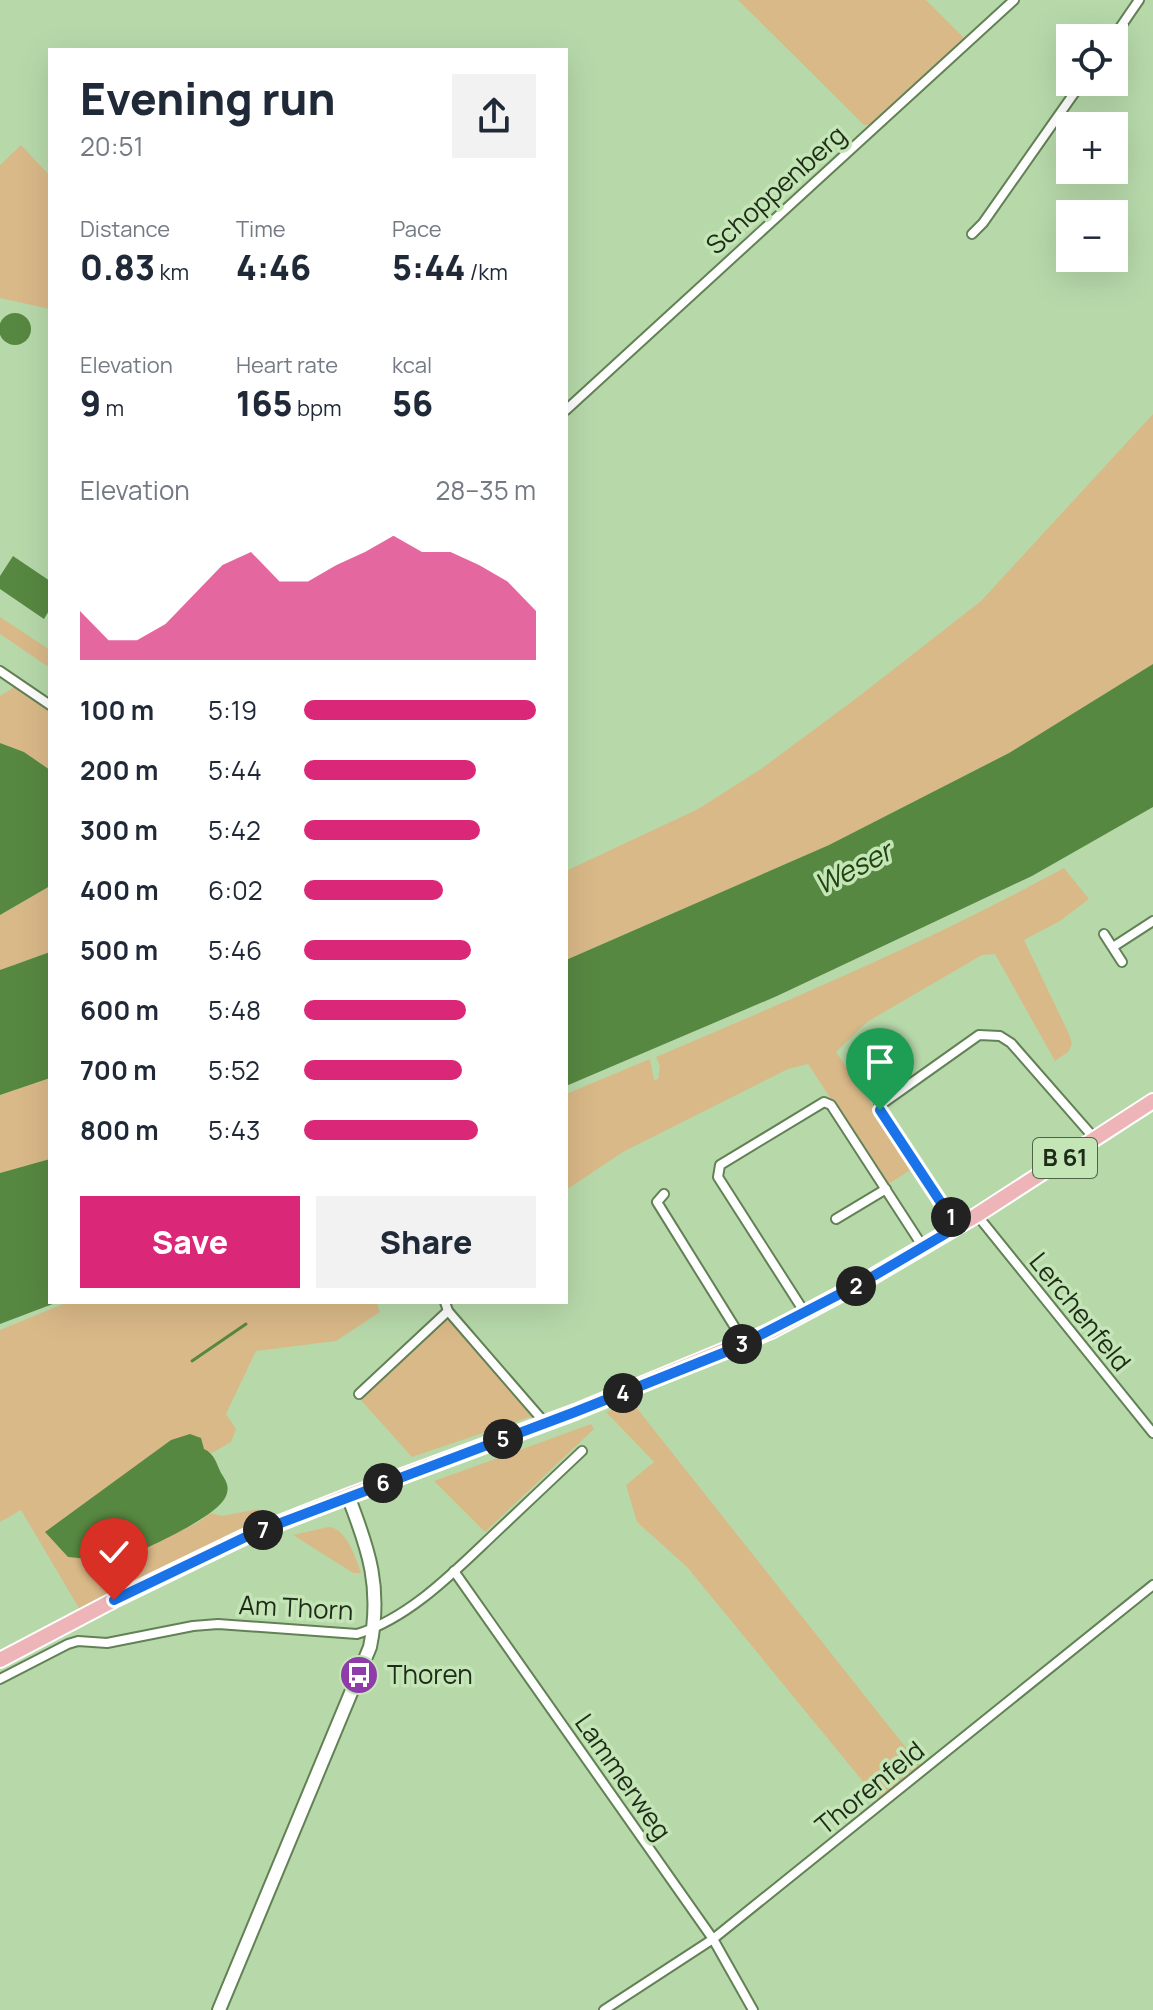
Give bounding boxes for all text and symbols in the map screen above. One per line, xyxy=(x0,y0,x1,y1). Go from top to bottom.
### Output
map controls xyxy=(1056,24,1128,272)
button: locate xyxy=(1056,24,1128,96)
text: Evening run xyxy=(80,68,336,128)
button: share xyxy=(452,74,536,158)
button: + xyxy=(1056,112,1128,184)
street label: Schoppenberg xyxy=(697,117,853,262)
text: 20:51 xyxy=(80,128,144,164)
button: − xyxy=(1056,200,1128,272)
text: Distance xyxy=(80,214,170,244)
text: Time xyxy=(236,214,286,244)
text: Pace xyxy=(392,214,442,244)
text: 0.83 xyxy=(80,244,155,290)
text: 4:46 xyxy=(236,244,311,290)
text: 5:44 xyxy=(392,244,465,290)
text: km xyxy=(155,257,189,287)
text: /km xyxy=(465,257,508,287)
text: Elevation xyxy=(80,350,173,380)
text: Heart rate xyxy=(236,350,338,380)
text: kcal xyxy=(392,350,432,380)
text: 9 xyxy=(80,380,101,426)
text: 165 xyxy=(236,380,293,426)
text: 56 xyxy=(392,380,433,426)
text: m xyxy=(101,393,124,423)
text: bpm xyxy=(293,393,342,423)
text: Elevation xyxy=(80,472,190,508)
text: 28–35 m xyxy=(435,472,536,508)
text: 100 m xyxy=(80,692,154,728)
text: 5:19 xyxy=(208,692,257,728)
text: 200 m xyxy=(80,752,158,788)
text: 5:44 xyxy=(208,752,262,788)
text: 300 m xyxy=(80,812,158,848)
text: 5:42 xyxy=(208,812,261,848)
water label: Weser xyxy=(807,830,901,903)
text: 400 m xyxy=(80,872,159,908)
text: 6:02 xyxy=(208,872,263,908)
text: 500 m xyxy=(80,932,158,968)
text: 5:46 xyxy=(208,932,262,968)
text: 600 m xyxy=(80,992,159,1028)
text: 5:48 xyxy=(208,992,261,1028)
pin xyxy=(846,1028,914,1110)
icon: arrive xyxy=(858,1040,902,1084)
text: 700 m xyxy=(80,1052,157,1088)
text: 5:52 xyxy=(208,1052,260,1088)
text: 800 m xyxy=(80,1112,159,1148)
text: 5:43 xyxy=(208,1112,261,1148)
road number: B 61 xyxy=(1033,1138,1097,1178)
button: Save xyxy=(80,1196,300,1288)
button: Share xyxy=(316,1196,536,1288)
pin: 1 xyxy=(931,1197,971,1237)
text: 1 xyxy=(946,1202,956,1232)
street label: Lerchenfeld xyxy=(1022,1244,1140,1378)
pin: 2 xyxy=(836,1266,876,1306)
text: 2 xyxy=(849,1271,863,1301)
pin: 3 xyxy=(722,1324,762,1364)
text: 3 xyxy=(736,1329,748,1359)
pin: 4 xyxy=(603,1373,643,1413)
text: 4 xyxy=(616,1378,630,1408)
pin: 5 xyxy=(483,1419,523,1459)
text: 5 xyxy=(497,1424,509,1454)
pin: 6 xyxy=(363,1463,403,1503)
text: 6 xyxy=(376,1468,390,1498)
pin: 7 xyxy=(243,1510,283,1550)
text: 7 xyxy=(257,1515,269,1545)
pin xyxy=(80,1518,148,1600)
icon: check xyxy=(92,1530,136,1574)
street label: Am Thorn xyxy=(238,1586,354,1628)
bus stop icon: Thoren xyxy=(338,1654,380,1696)
place label: Thoren xyxy=(387,1656,473,1692)
street label: Lammerweg xyxy=(567,1706,681,1847)
street label: Thorenfeld xyxy=(807,1732,932,1842)

